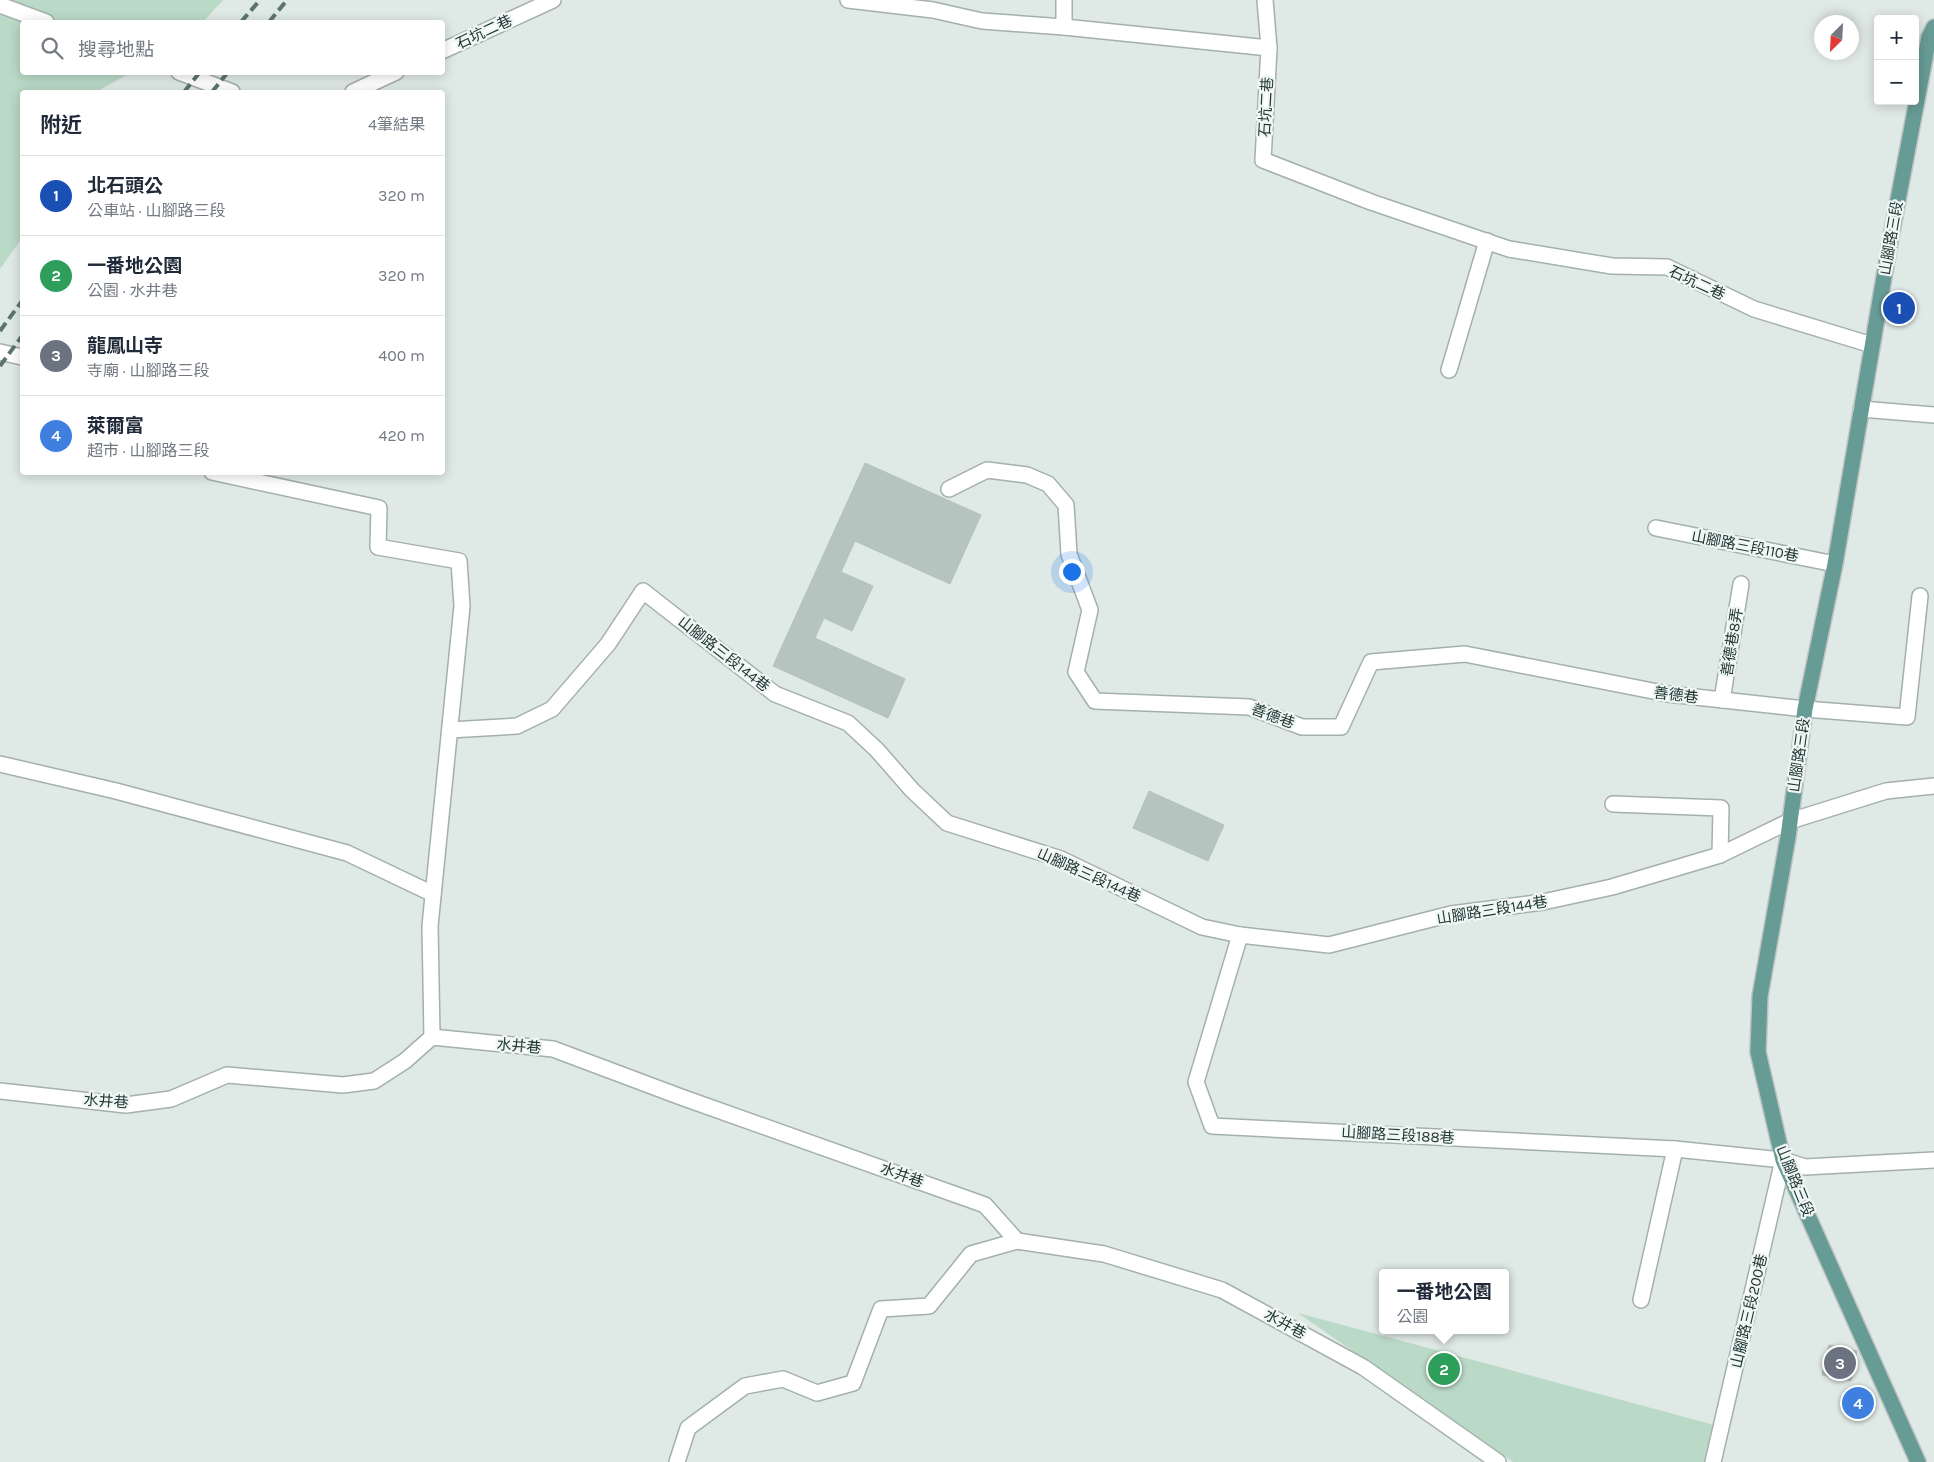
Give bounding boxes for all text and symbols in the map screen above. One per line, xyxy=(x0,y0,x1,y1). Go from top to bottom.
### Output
street label: 石坑二巷 xyxy=(453,11,515,53)
north arrow xyxy=(1814,15,1859,60)
map controls xyxy=(1874,15,1919,105)
button: + xyxy=(1874,15,1919,60)
search box xyxy=(20,20,445,75)
icon: search xyxy=(38,34,66,62)
text: 搜尋地點 xyxy=(78,39,154,61)
button: − xyxy=(1874,60,1919,105)
street label: 石坑二巷 xyxy=(1255,77,1277,137)
text: 附近 xyxy=(40,113,82,137)
text: 4筆結果 xyxy=(368,115,425,134)
text: 北石頭公 xyxy=(87,175,163,197)
text: 1 xyxy=(53,186,59,205)
text: 320 m xyxy=(378,186,425,205)
street label: 山腳路三段 xyxy=(1876,199,1906,277)
text: 公車站 · 山腳路三段 xyxy=(87,201,225,220)
text: 一番地公園 xyxy=(87,255,182,277)
street label: 石坑二巷 xyxy=(1666,262,1728,304)
text: 2 xyxy=(51,266,61,285)
text: 320 m xyxy=(378,266,425,285)
text: 公園 · 水井巷 xyxy=(87,281,177,300)
pin: 1 xyxy=(1883,289,1915,327)
text: 龍鳳山寺 xyxy=(87,335,163,357)
text: 3 xyxy=(51,346,61,365)
text: 400 m xyxy=(378,346,425,365)
text: 寺廟 · 山腳路三段 xyxy=(87,361,209,380)
text: 萊爾富 xyxy=(87,415,144,437)
text: 4 xyxy=(51,426,61,445)
text: 420 m xyxy=(379,426,425,445)
text: 超市 · 山腳路三段 xyxy=(87,441,209,460)
street label: 山腳路三段110巷 xyxy=(1690,527,1800,565)
your location xyxy=(1059,559,1085,585)
street label: 善德巷8弄 xyxy=(1718,606,1746,678)
street label: 山腳路三段144巷 xyxy=(674,613,774,695)
street label: 善德巷 xyxy=(1653,683,1699,707)
street label: 善德巷 xyxy=(1249,700,1297,732)
street label: 山腳路三段 xyxy=(1785,717,1813,793)
street label: 山腳路三段144巷 xyxy=(1034,844,1144,906)
street label: 山腳路三段144巷 xyxy=(1435,892,1549,928)
street label: 水井巷 xyxy=(496,1035,542,1057)
street label: 水井巷 xyxy=(83,1090,129,1112)
street label: 山腳路三段188巷 xyxy=(1341,1123,1455,1147)
street label: 山腳路三段 xyxy=(1773,1143,1817,1219)
street label: 水井巷 xyxy=(878,1159,926,1191)
street label: 山腳路三段200巷 xyxy=(1727,1252,1771,1370)
popup xyxy=(1379,1269,1509,1334)
text: 一番地公園 xyxy=(1396,1281,1492,1303)
street label: 水井巷 xyxy=(1261,1305,1309,1343)
text: 公園 xyxy=(1396,1307,1429,1326)
pin: 3 xyxy=(1824,1344,1856,1382)
pin: 2 xyxy=(1428,1350,1460,1388)
pin: 4 xyxy=(1842,1384,1874,1422)

